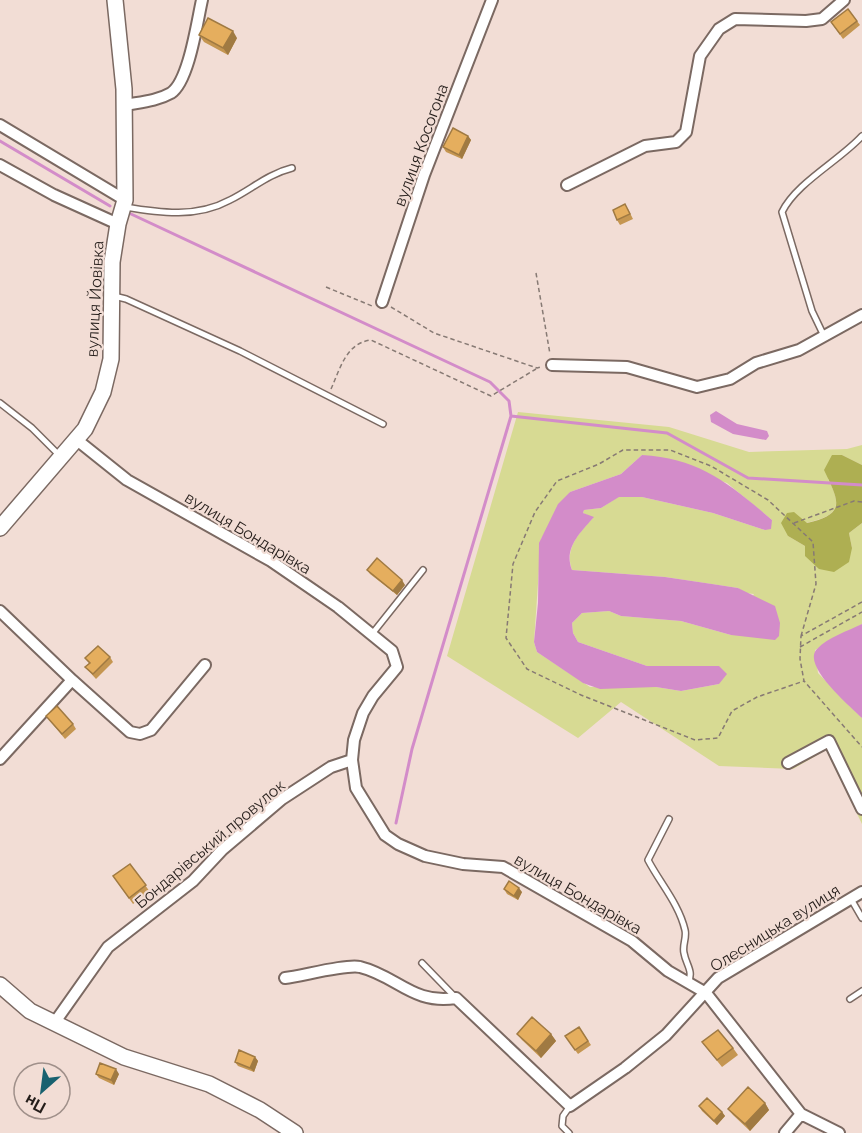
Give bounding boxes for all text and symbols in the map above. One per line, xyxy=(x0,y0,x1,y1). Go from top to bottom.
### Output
street label: вулиця Косогона xyxy=(390,81,452,209)
street label: вулиця Йовівка xyxy=(82,240,108,358)
street label: вулиця Бондарівка xyxy=(182,488,314,578)
street label: Бондарівський провулок xyxy=(131,776,289,912)
street label: вулиця Бондарівка xyxy=(511,850,645,938)
street label: Олесницька вулиця xyxy=(706,880,844,976)
north arrow xyxy=(12,1061,72,1121)
text: Пн xyxy=(21,1090,49,1117)

